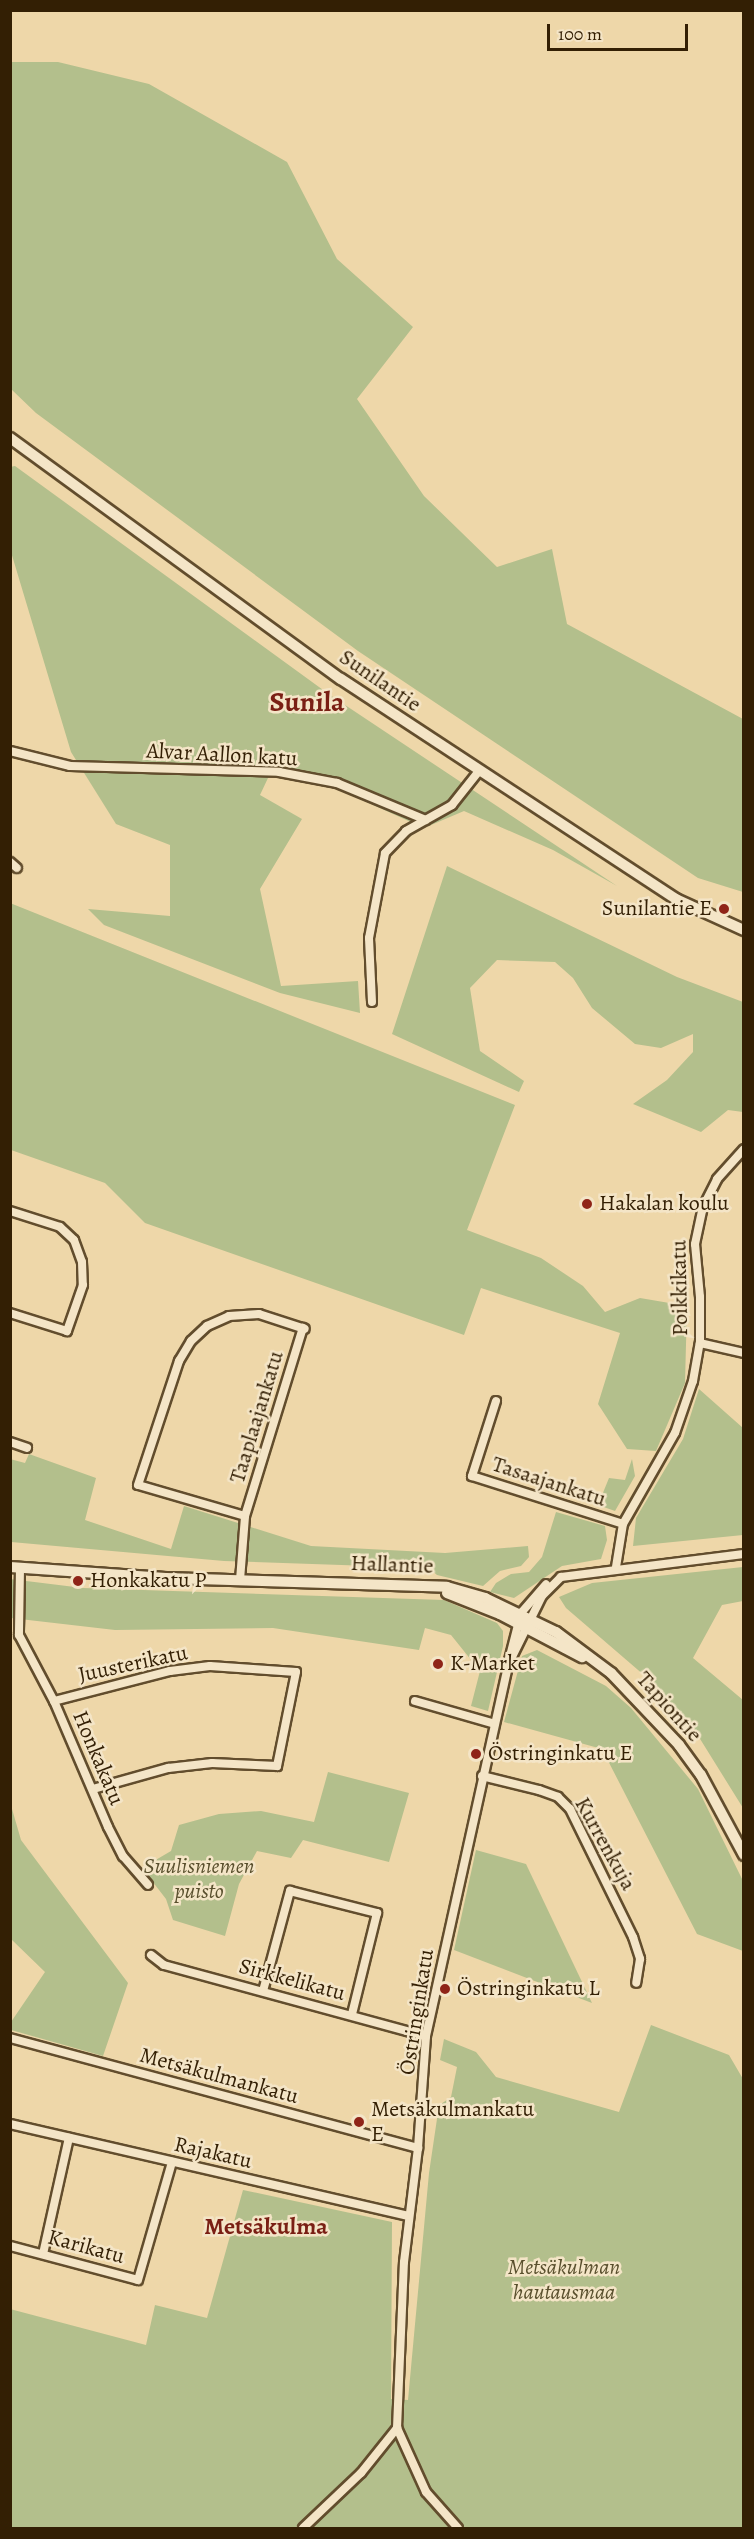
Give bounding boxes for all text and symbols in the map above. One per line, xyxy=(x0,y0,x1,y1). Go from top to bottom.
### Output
scale bar xyxy=(550,12,691,50)
text: 100 m xyxy=(558,22,602,46)
street label: Sunilantie xyxy=(334,644,426,718)
district label: Sunila xyxy=(269,685,345,719)
street label: Alvar Aallon katu xyxy=(146,738,298,772)
place label: Sunilantie E xyxy=(602,896,712,922)
marker: Sunilantie E xyxy=(717,902,731,916)
place label: Hakalan koulu xyxy=(599,1191,729,1217)
marker: Hakalan koulu xyxy=(580,1197,594,1211)
street label: Poikkikatu xyxy=(666,1240,694,1336)
street label: Taaplaajankatu xyxy=(224,1348,290,1486)
street label: Tasaajankatu xyxy=(489,1451,609,1513)
street label: Hallantie xyxy=(350,1550,434,1580)
place label: Honkakatu P xyxy=(90,1568,206,1594)
marker: Honkakatu P xyxy=(71,1574,85,1588)
street label: Juusterikatu xyxy=(76,1640,190,1688)
place label: K-Market xyxy=(450,1651,535,1677)
marker: K-Market xyxy=(431,1657,445,1671)
street label: Tapiontie xyxy=(631,1666,707,1748)
street label: Honkakatu xyxy=(66,1707,130,1809)
place label: Östringinkatu E xyxy=(488,1741,633,1767)
marker: Östringinkatu E xyxy=(469,1747,483,1761)
street label: Kurrenkuja xyxy=(569,1793,641,1895)
park label: Suulisniemen puisto xyxy=(143,1853,255,1904)
street label: Östringinkatu xyxy=(394,1947,440,2077)
street label: Sirkkelikatu xyxy=(236,1953,348,2007)
place label: Östringinkatu L xyxy=(457,1976,600,2002)
marker: Östringinkatu L xyxy=(438,1982,452,1996)
street label: Metsäkulmankatu xyxy=(137,2042,301,2110)
place label: Metsäkulmankatu E xyxy=(371,2096,534,2148)
marker: Metsäkulmankatu E xyxy=(352,2115,366,2129)
street label: Rajakatu xyxy=(172,2131,254,2175)
district label: Metsäkulma xyxy=(204,2213,328,2241)
street label: Karikatu xyxy=(45,2224,127,2270)
park label: Metsäkulman hautausmaa xyxy=(508,2254,620,2306)

